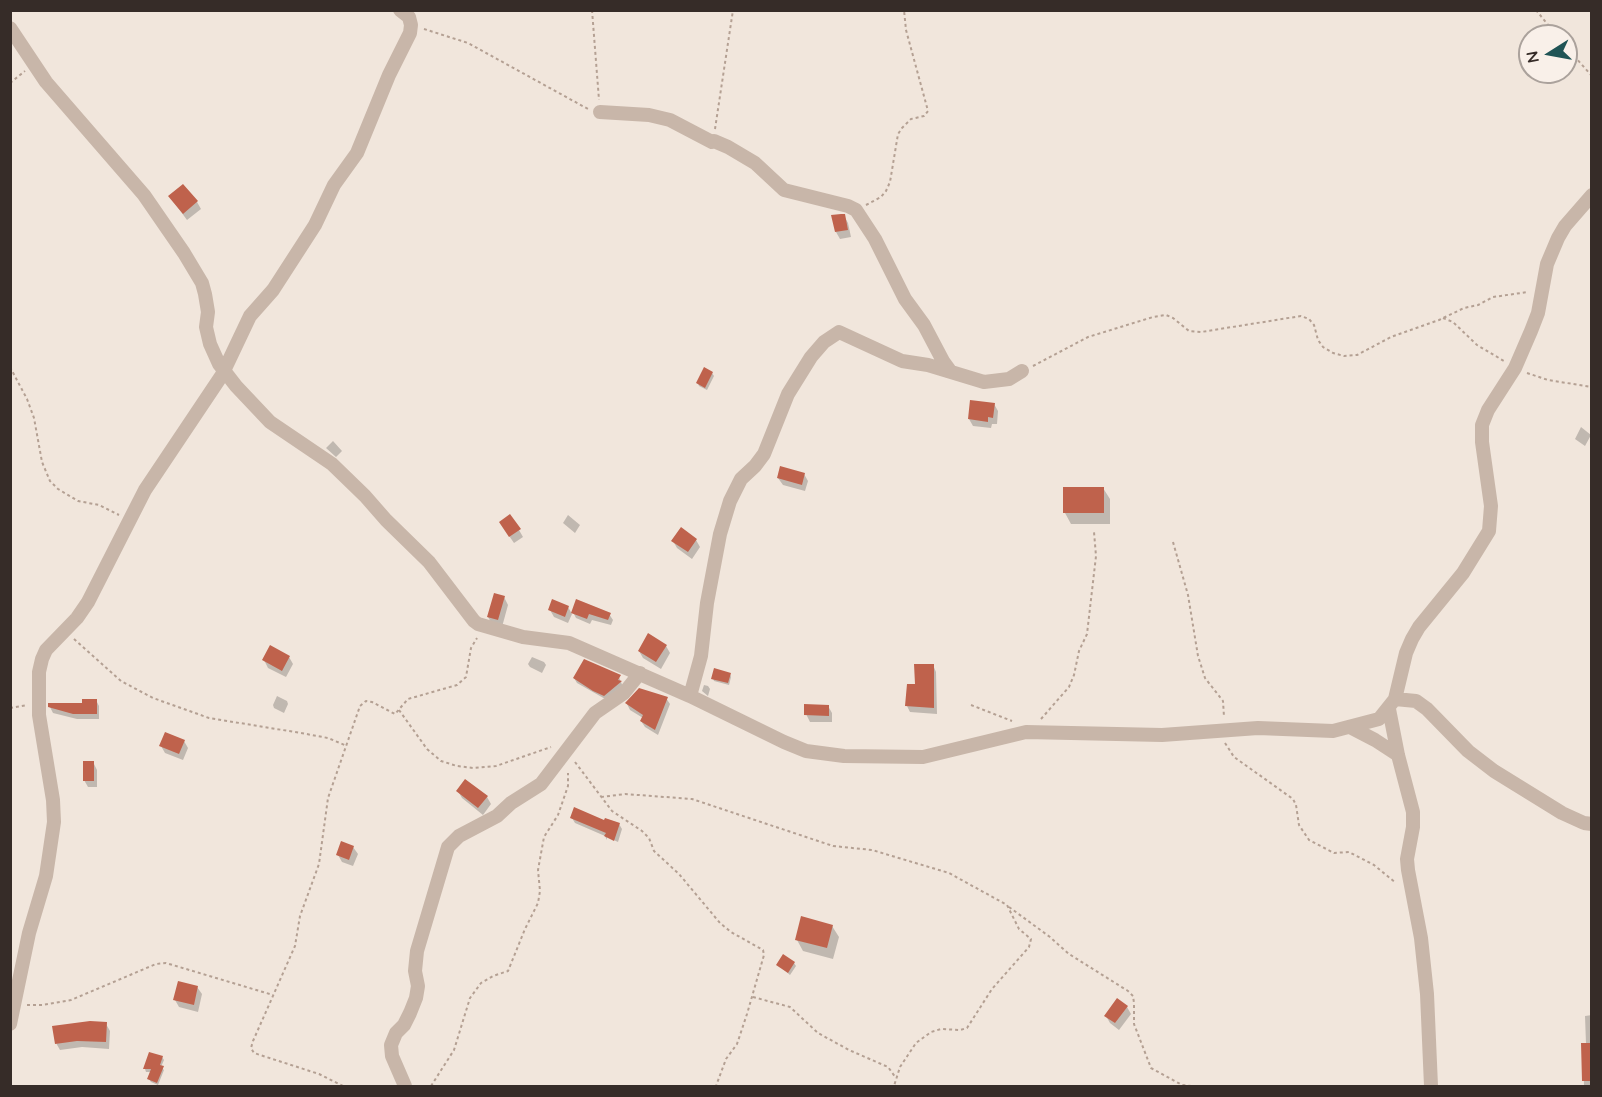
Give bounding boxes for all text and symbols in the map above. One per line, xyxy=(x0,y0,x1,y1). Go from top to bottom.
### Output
north arrow xyxy=(1518,24,1578,84)
text: N xyxy=(1521,49,1543,65)

